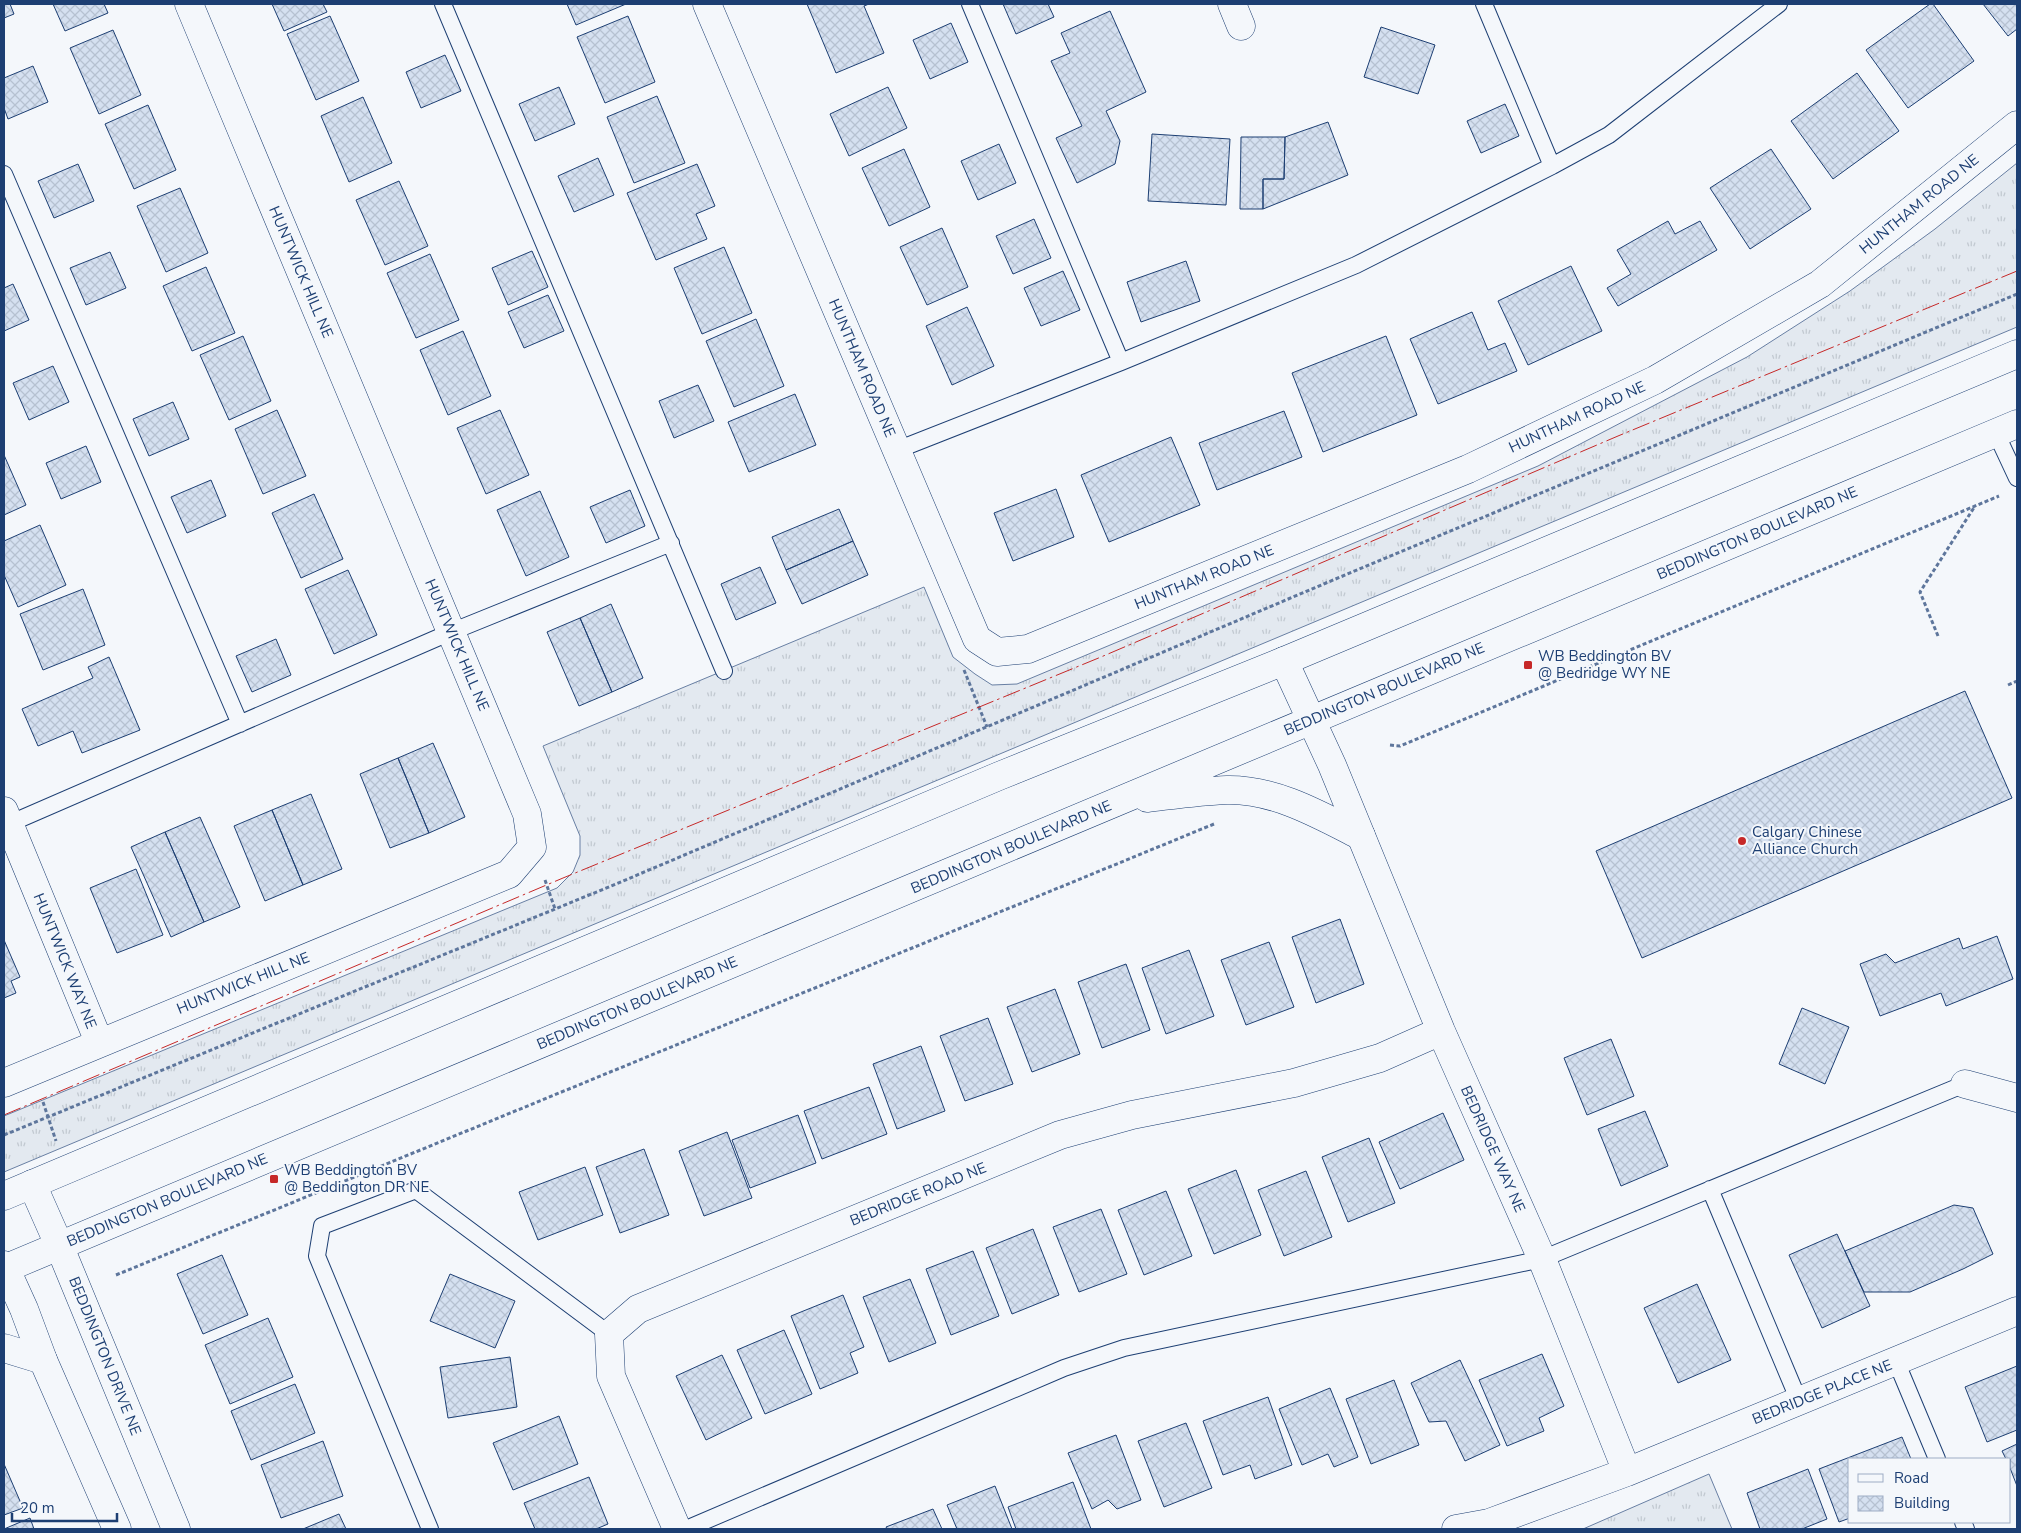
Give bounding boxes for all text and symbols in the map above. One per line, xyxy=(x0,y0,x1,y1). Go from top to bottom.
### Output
street label: HUNTHAM ROAD NE xyxy=(1855,149,1983,259)
street label: HUNTWICK HILL NE xyxy=(264,203,338,341)
street label: HUNTHAM ROAD NE xyxy=(824,296,900,440)
street label: HUNTHAM ROAD NE xyxy=(1505,377,1649,457)
street label: BEDDINGTON BOULEVARD NE xyxy=(1654,482,1860,584)
street label: HUNTHAM ROAD NE xyxy=(1131,540,1277,614)
street label: HUNTWICK HILL NE xyxy=(420,576,494,714)
street label: BEDDINGTON BOULEVARD NE xyxy=(1281,638,1487,740)
place label: WB Beddington BV @ Bedridge WY NE xyxy=(1538,646,1672,683)
marker: WB Beddington BV @ Bedridge WY NE xyxy=(1522,659,1534,671)
street label: BEDDINGTON BOULEVARD NE xyxy=(908,796,1114,898)
place label: Calgary Chinese Alliance Church xyxy=(1752,822,1862,859)
marker: Calgary Chinese Alliance Church xyxy=(1736,835,1748,847)
street label: HUNTWICK WAY NE xyxy=(29,890,101,1032)
street label: HUNTWICK HILL NE xyxy=(174,947,312,1019)
street label: BEDDINGTON BOULEVARD NE xyxy=(534,952,740,1054)
street label: BEDRIDGE WAY NE xyxy=(1456,1082,1530,1216)
street label: BEDDINGTON BOULEVARD NE xyxy=(64,1149,270,1251)
street label: BEDRIDGE ROAD NE xyxy=(847,1157,989,1231)
place label: WB Beddington BV @ Beddington DR NE xyxy=(284,1160,429,1197)
marker: WB Beddington BV @ Beddington DR NE xyxy=(268,1173,280,1185)
street label: BEDDINGTON DRIVE NE xyxy=(64,1274,146,1438)
street label: BEDRIDGE PLACE NE xyxy=(1749,1355,1895,1429)
legend xyxy=(1848,1458,2011,1523)
text: Road xyxy=(1894,1468,1929,1488)
scale bar xyxy=(12,1490,118,1522)
text: Building xyxy=(1894,1493,1950,1513)
text: 20 m xyxy=(20,1498,55,1518)

